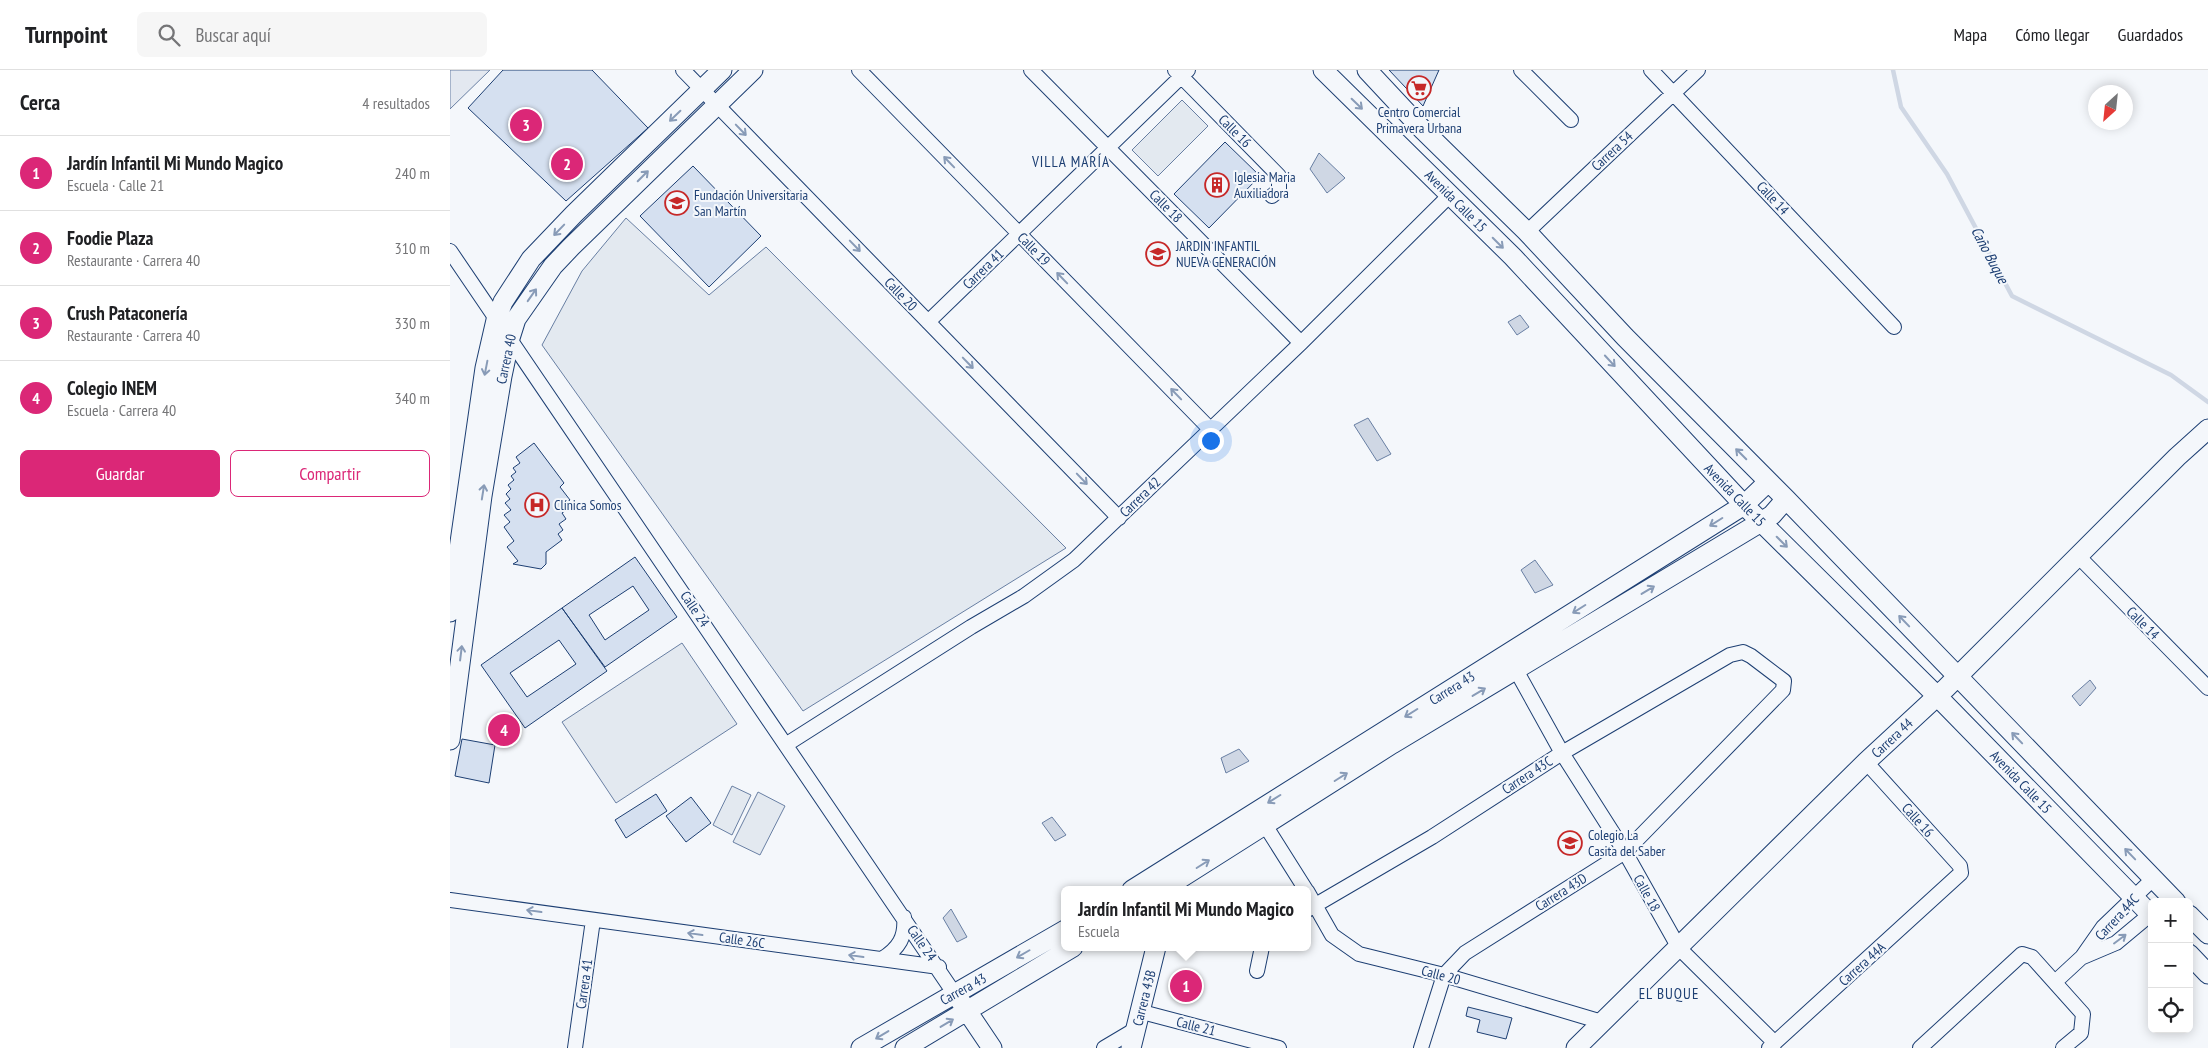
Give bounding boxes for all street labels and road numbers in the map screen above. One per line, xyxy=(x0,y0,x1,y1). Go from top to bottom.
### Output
street label: Calle 16 xyxy=(1215,111,1255,151)
street label: Carrera 54 xyxy=(1587,127,1637,175)
street label: Avenida Calle 15 xyxy=(1421,166,1491,236)
street label: Calle 14 xyxy=(1753,177,1794,219)
street label: Calle 18 xyxy=(1146,186,1186,226)
street label: Calle 19 xyxy=(1014,228,1054,270)
street label: Carrera 41 xyxy=(959,245,1007,293)
street label: Calle 20 xyxy=(881,273,921,315)
street label: Carrera 40 xyxy=(492,333,520,385)
street label: Avenida Calle 15 xyxy=(1700,460,1770,530)
street label: Carrera 42 xyxy=(1116,473,1164,521)
street label: Calle 24 xyxy=(676,588,714,631)
street label: Calle 14 xyxy=(2123,603,2164,644)
street label: Carrera 43 xyxy=(1426,667,1478,709)
street label: Carrera 44 xyxy=(1867,714,1917,762)
street label: Avenida Calle 15 xyxy=(1986,747,2056,817)
street label: Carrera 43C xyxy=(1498,752,1556,798)
street label: Calle 16 xyxy=(1898,799,1938,841)
street label: Carrera 43D xyxy=(1532,869,1590,915)
street label: Calle 18 xyxy=(1630,871,1664,915)
street label: Carrera 44C xyxy=(2091,890,2143,944)
street label: Calle 24 xyxy=(903,922,941,965)
street label: Calle 26C xyxy=(718,928,767,952)
street label: Carrera 44A xyxy=(1835,938,1889,990)
street label: Carrera 41 xyxy=(572,958,596,1010)
street label: Calle 20 xyxy=(1419,961,1463,989)
street label: Carrera 43B xyxy=(1128,968,1160,1028)
street label: Carrera 43 xyxy=(937,969,989,1009)
street label: Calle 21 xyxy=(1175,1012,1217,1040)

